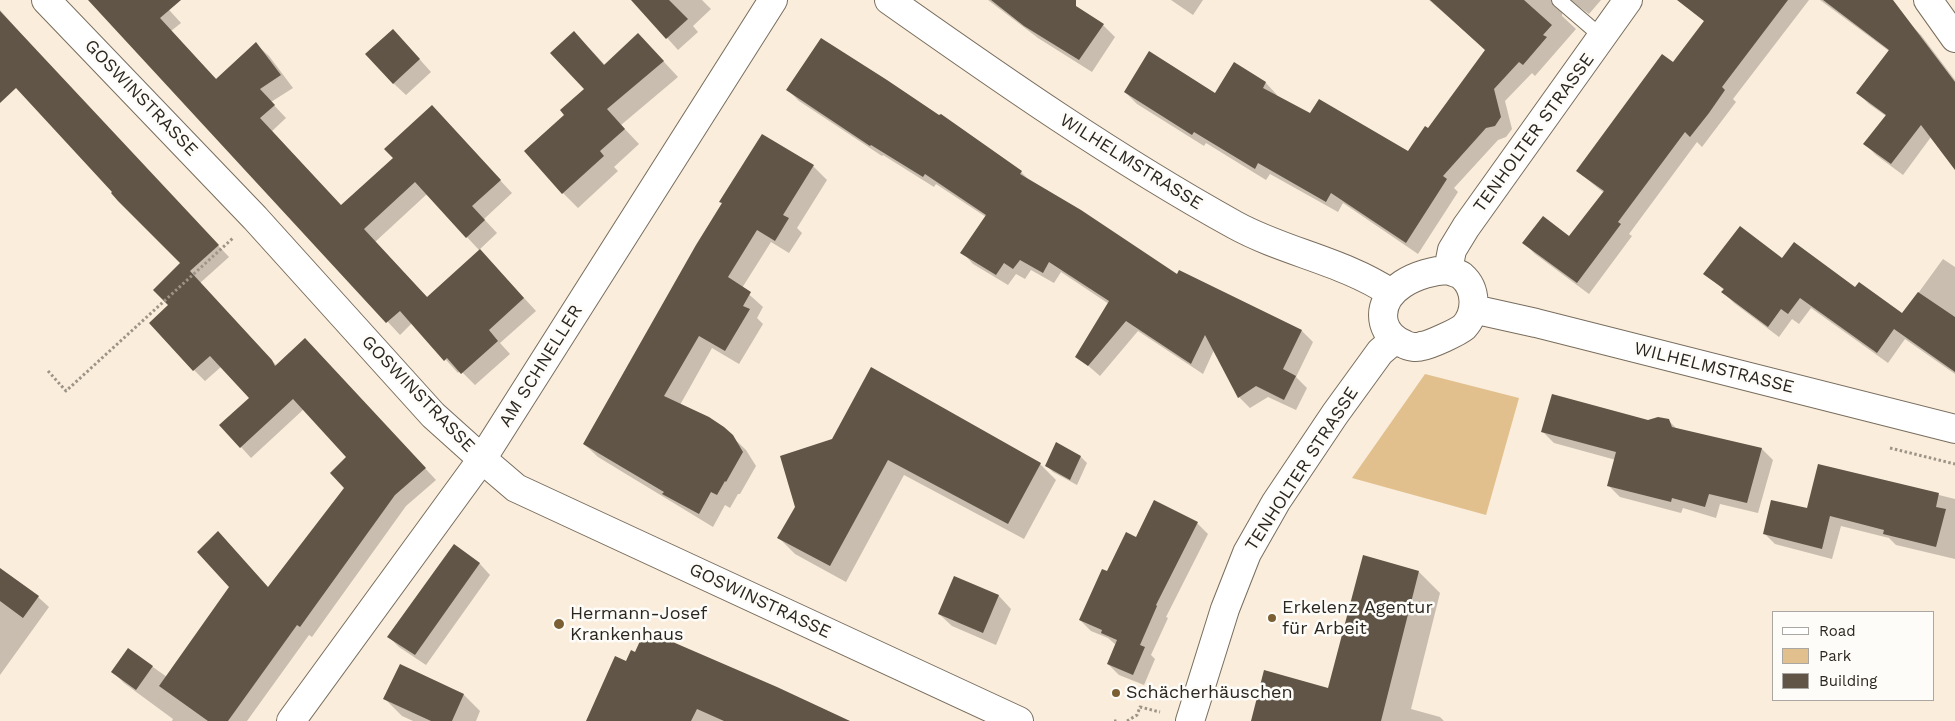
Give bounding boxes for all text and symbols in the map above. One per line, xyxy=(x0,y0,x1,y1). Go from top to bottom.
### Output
street label: GOSWINSTRASSE xyxy=(80,35,202,161)
street label: TENHOLTER STRASSE xyxy=(1469,49,1599,217)
street label: WILHELMSTRASSE xyxy=(1056,109,1206,215)
street label: AM SCHNELLER xyxy=(495,301,587,431)
street label: GOSWINSTRASSE xyxy=(357,331,479,457)
street label: WILHELMSTRASSE xyxy=(1632,338,1796,398)
street label: TENHOLTER STRASSE xyxy=(1241,383,1363,555)
street label: GOSWINSTRASSE xyxy=(686,559,834,643)
place label: Erkelenz Agentur für Arbeit xyxy=(1282,597,1433,640)
place label: Hermann-Josef Krankenhaus xyxy=(570,603,707,646)
legend xyxy=(1772,611,1935,701)
marker: Erkelenz Agentur für Arbeit xyxy=(1266,612,1278,624)
marker: Hermann-Josef Krankenhaus xyxy=(552,617,566,631)
text: Road xyxy=(1819,622,1856,640)
text: Park xyxy=(1819,647,1851,665)
text: Building xyxy=(1819,672,1877,690)
place label: Schächerhäuschen xyxy=(1126,682,1293,704)
marker: Schächerhäuschen xyxy=(1110,687,1122,699)

